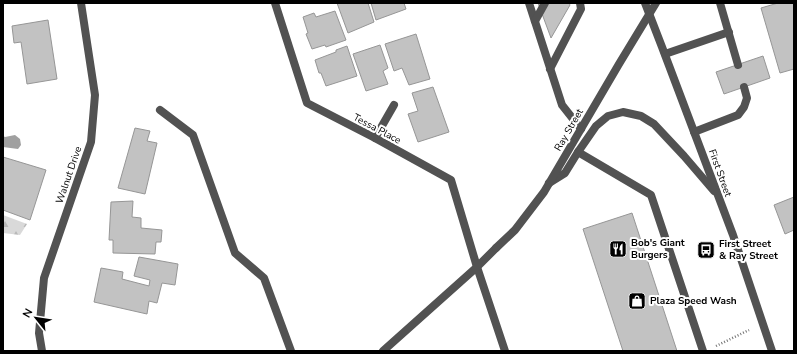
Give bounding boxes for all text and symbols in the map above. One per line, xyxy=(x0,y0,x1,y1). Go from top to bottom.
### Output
street label: Ray Street xyxy=(551,106,587,154)
street label: Tessa Place xyxy=(351,110,403,148)
street label: Walnut Drive xyxy=(53,144,85,206)
street label: First Street xyxy=(705,147,735,199)
place label: Bob's Giant Burgers xyxy=(631,236,685,262)
place label: First Street & Ray Street xyxy=(719,237,778,263)
restaurant icon: Bob's Giant Burgers xyxy=(608,239,628,259)
bus stop icon: First Street & Ray Street xyxy=(696,240,716,260)
shop icon: Plaza Speed Wash xyxy=(627,291,647,311)
place label: Plaza Speed Wash xyxy=(650,294,737,308)
north arrow xyxy=(16,298,56,338)
text: N xyxy=(19,306,36,321)

